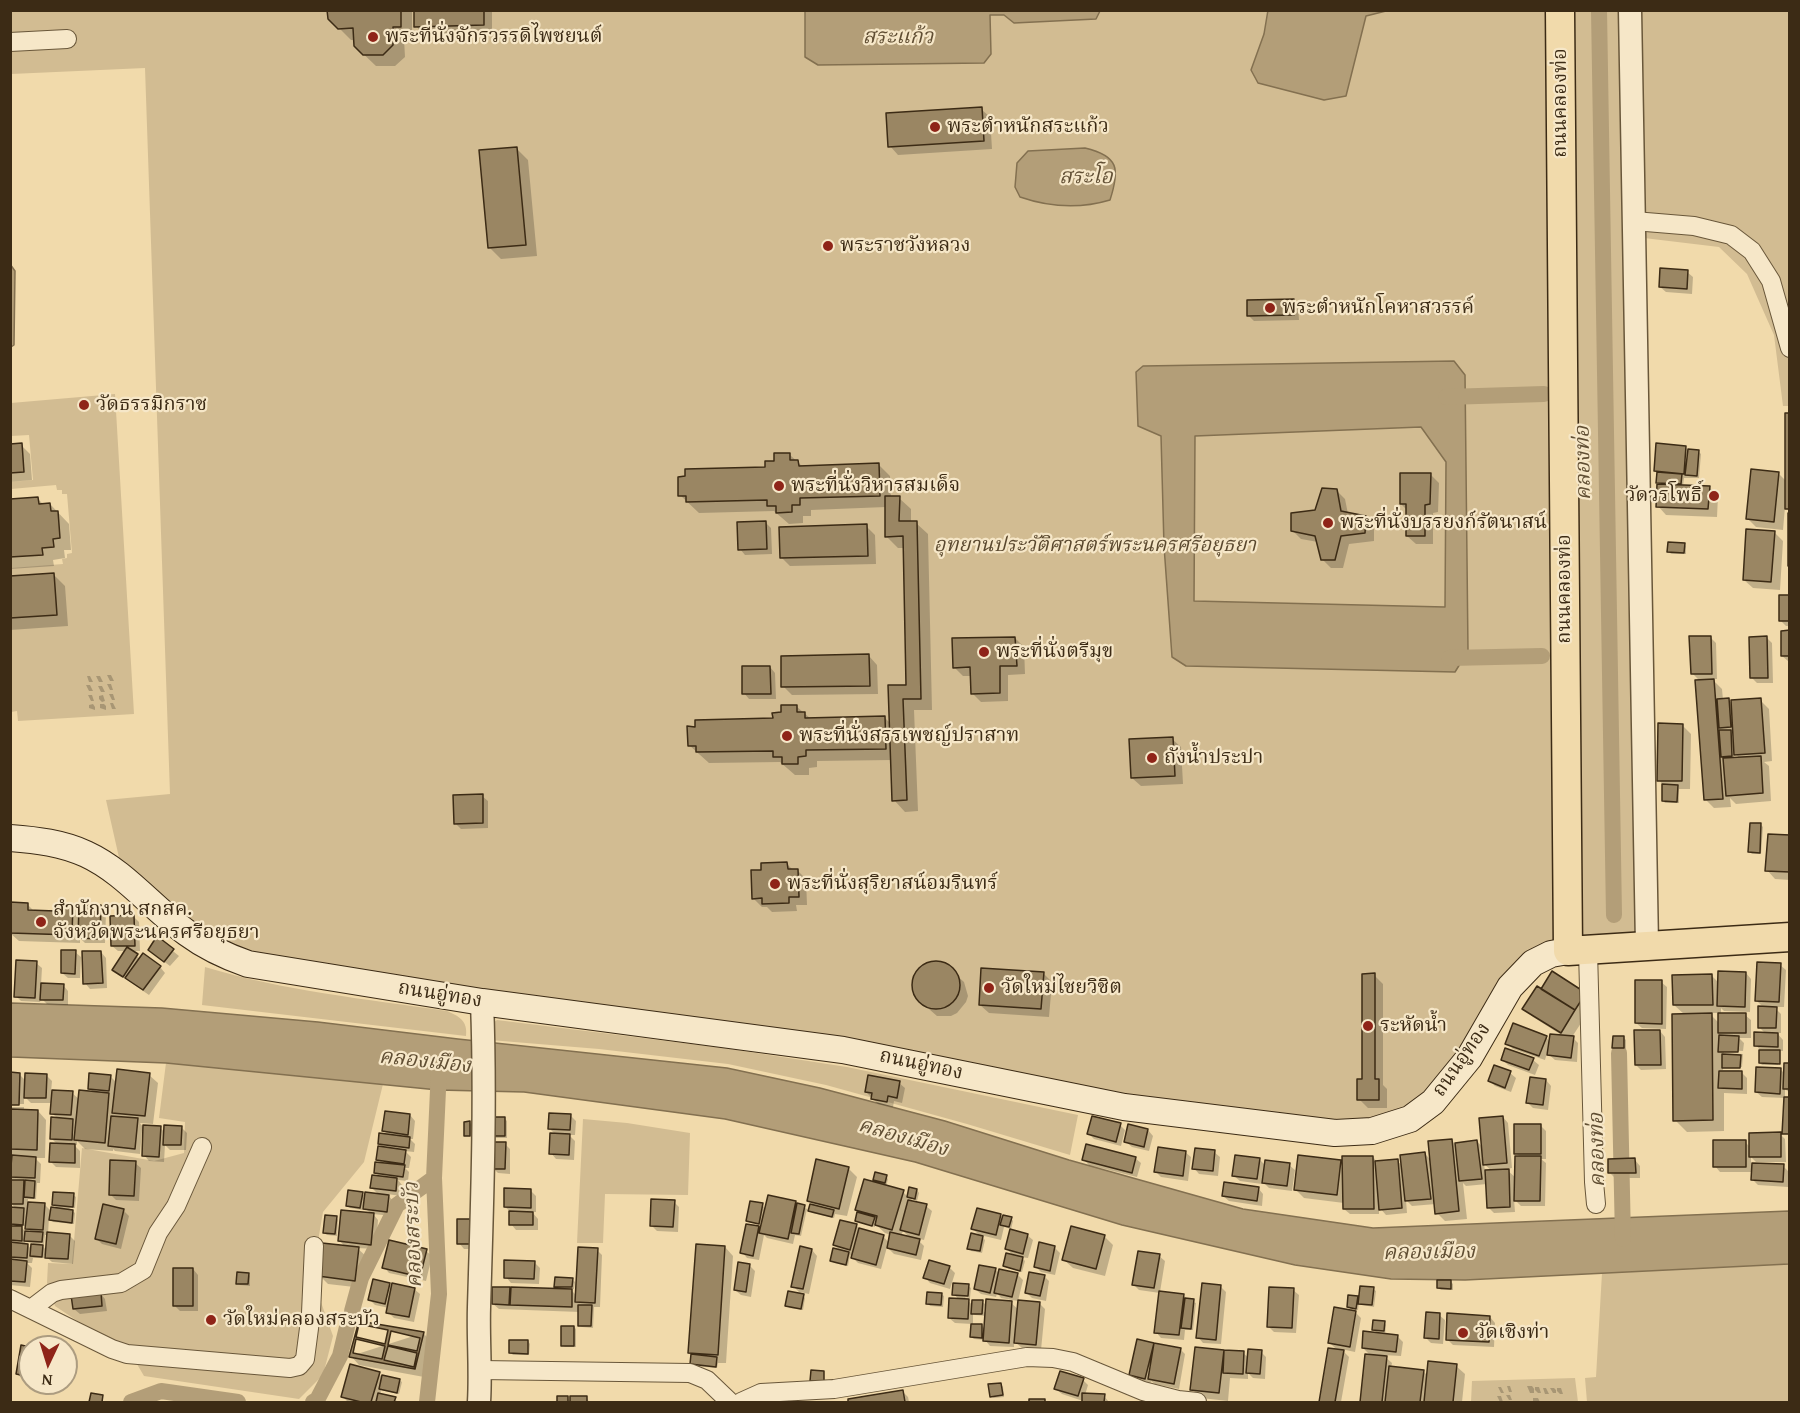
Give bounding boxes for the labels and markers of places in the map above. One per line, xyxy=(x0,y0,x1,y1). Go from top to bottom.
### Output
place label: พระที่นั่งจักรวรรดิไพชยนต์ xyxy=(385,25,603,49)
marker: พระที่นั่งจักรวรรดิไพชยนต์ xyxy=(366,30,380,44)
place label: พระตำหนักสระแก้ว xyxy=(947,115,1109,139)
marker: พระตำหนักสระแก้ว xyxy=(928,120,942,134)
place label: พระราชวังหลวง xyxy=(840,234,971,258)
marker: พระราชวังหลวง xyxy=(821,239,835,253)
place label: พระตำหนักโคหาสวรรค์ xyxy=(1282,296,1474,320)
marker: พระตำหนักโคหาสวรรค์ xyxy=(1263,301,1277,315)
place label: วัดธรรมิกราช xyxy=(96,393,207,417)
marker: วัดธรรมิกราช xyxy=(77,398,91,412)
place label: พระที่นั่งวิหารสมเด็จ xyxy=(791,474,960,498)
marker: พระที่นั่งวิหารสมเด็จ xyxy=(772,479,786,493)
place label: วัดวรโพธิ์ xyxy=(1625,484,1702,508)
marker: วัดวรโพธิ์ xyxy=(1707,489,1721,503)
place label: พระที่นั่งบรรยงก์รัตนาสน์ xyxy=(1340,511,1547,535)
marker: พระที่นั่งบรรยงก์รัตนาสน์ xyxy=(1321,516,1335,530)
place label: พระที่นั่งตรีมุข xyxy=(996,640,1113,664)
marker: พระที่นั่งตรีมุข xyxy=(977,645,991,659)
place label: พระที่นั่งสรรเพชญ์ปราสาท xyxy=(799,724,1019,748)
marker: พระที่นั่งสรรเพชญ์ปราสาท xyxy=(780,729,794,743)
place label: ถังน้ำประปา xyxy=(1164,746,1263,770)
marker: ถังน้ำประปา xyxy=(1145,751,1159,765)
place label: พระที่นั่งสุริยาสน์อมรินทร์ xyxy=(787,872,997,896)
marker: พระที่นั่งสุริยาสน์อมรินทร์ xyxy=(768,877,782,891)
place label: สำนักงาน สกสค. จังหวัดพระนครศรีอยุธยา xyxy=(53,898,260,945)
marker: สำนักงาน สกสค. จังหวัดพระนครศรีอยุธยา xyxy=(34,915,48,929)
place label: วัดใหม่ไชยวิชิต xyxy=(1001,976,1122,1000)
marker: วัดใหม่ไชยวิชิต xyxy=(982,981,996,995)
place label: ระหัดน้ำ xyxy=(1380,1014,1447,1038)
marker: ระหัดน้ำ xyxy=(1361,1019,1375,1033)
place label: วัดใหม่คลองสระบัว xyxy=(223,1308,380,1332)
marker: วัดใหม่คลองสระบัว xyxy=(204,1313,218,1327)
place label: วัดเชิงท่า xyxy=(1475,1321,1549,1345)
marker: วัดเชิงท่า xyxy=(1456,1326,1470,1340)

